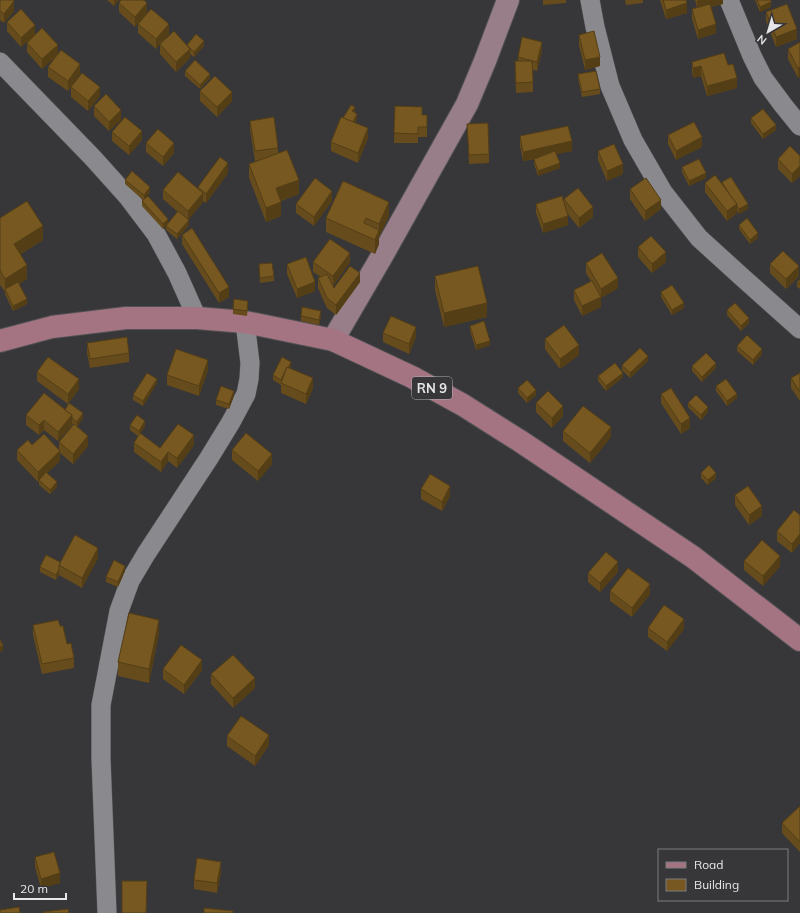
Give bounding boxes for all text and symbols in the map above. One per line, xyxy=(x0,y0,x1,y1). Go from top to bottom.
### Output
north arrow xyxy=(748,12,788,52)
text: N xyxy=(754,32,769,48)
road number: RN 9 xyxy=(412,377,452,399)
legend xyxy=(658,849,788,901)
text: Road xyxy=(694,857,723,872)
scale bar xyxy=(14,875,66,901)
text: Building xyxy=(694,877,739,892)
text: 20 m xyxy=(20,881,48,896)

